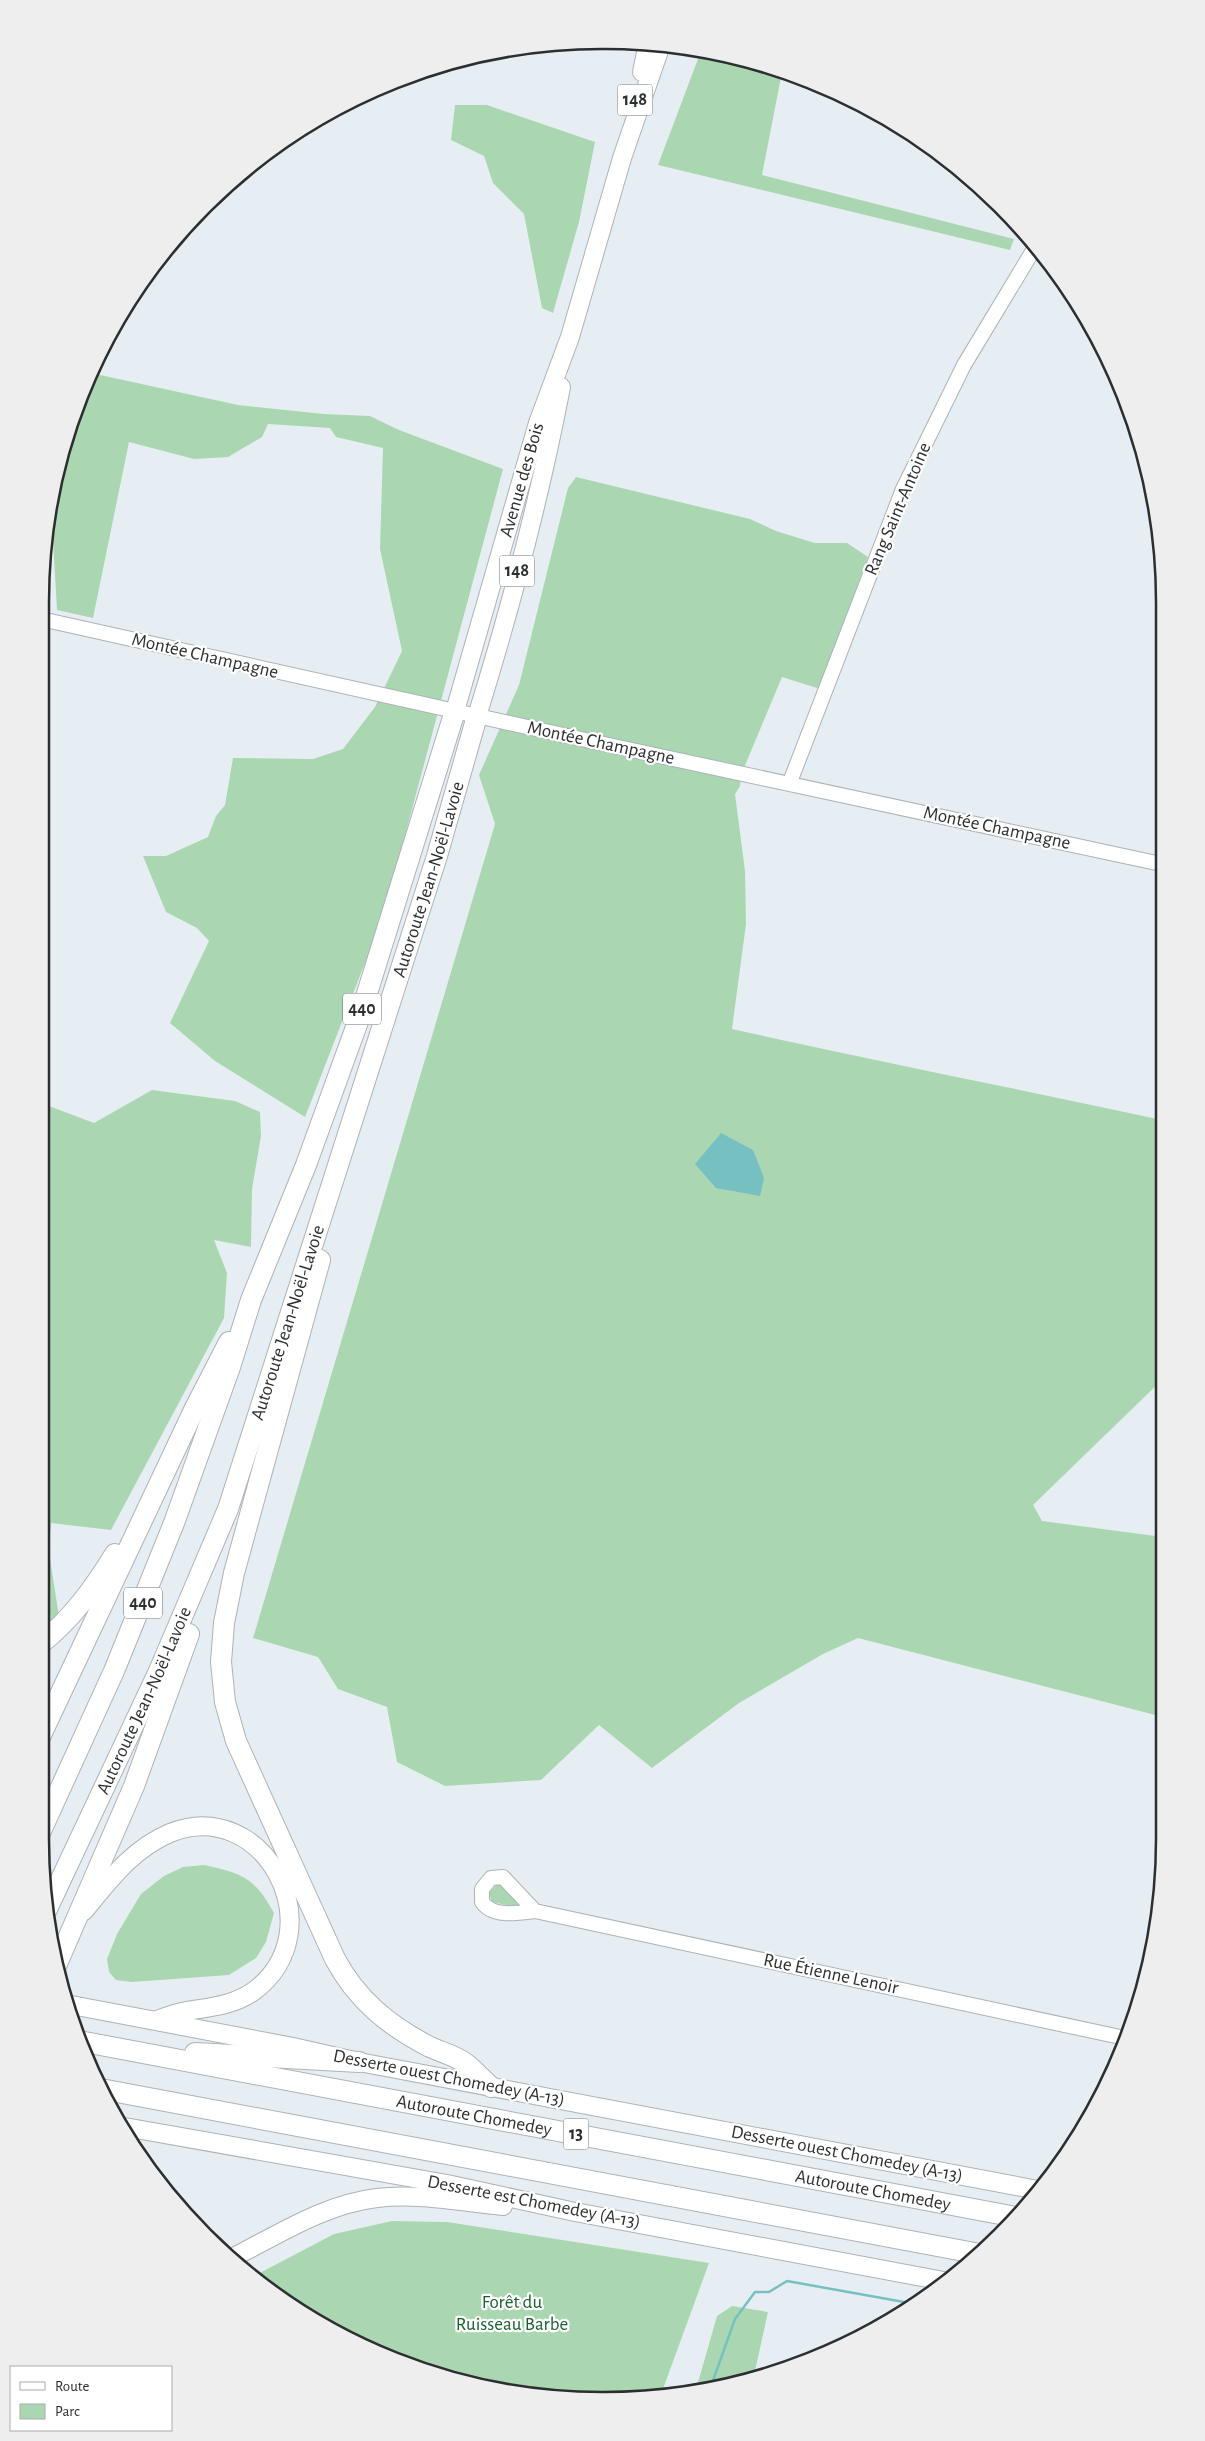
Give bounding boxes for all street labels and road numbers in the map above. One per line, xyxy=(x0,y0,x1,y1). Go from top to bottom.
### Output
road number: 148 xyxy=(618,84,652,116)
street label: Avenue des Bois xyxy=(497,421,547,539)
street label: Rang Saint-Antoine xyxy=(861,440,935,578)
road number: 148 xyxy=(500,556,534,586)
street label: Montée Champagne xyxy=(130,630,280,682)
street label: Montée Champagne xyxy=(526,718,676,768)
street label: Autoroute Jean-Noël-Lavoie xyxy=(389,779,467,979)
street label: Montée Champagne xyxy=(922,803,1072,853)
road number: 440 xyxy=(343,994,381,1024)
street label: Autoroute Jean-Noël-Lavoie xyxy=(248,1223,328,1422)
road number: 440 xyxy=(124,1588,162,1619)
street label: Autoroute Jean-Noël-Lavoie xyxy=(93,1604,195,1797)
street label: Rue Étienne Lenoir xyxy=(762,1948,901,1998)
street label: Desserte ouest Chomedey (A-13) xyxy=(331,2046,567,2110)
street label: Autoroute Chomedey xyxy=(395,2091,553,2139)
road number: 13 xyxy=(564,2118,588,2150)
street label: Desserte ouest Chomedey (A-13) xyxy=(729,2122,965,2186)
street label: Autoroute Chomedey xyxy=(794,2166,952,2214)
street label: Desserte est Chomedey (A-13) xyxy=(426,2172,642,2232)

